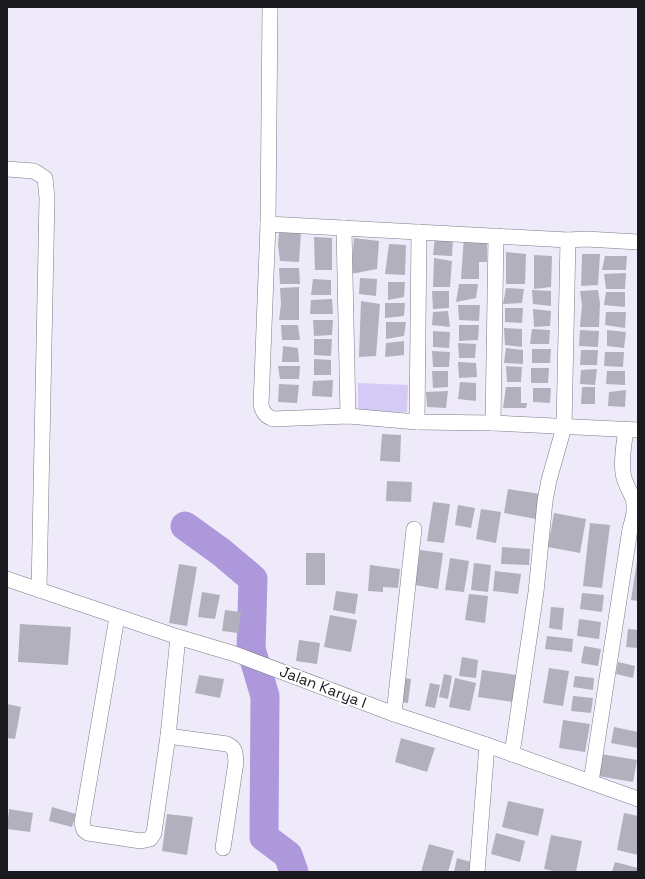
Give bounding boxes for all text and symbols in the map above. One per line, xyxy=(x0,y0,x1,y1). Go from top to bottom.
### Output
street label: Jalan Karya I xyxy=(277,661,369,712)

